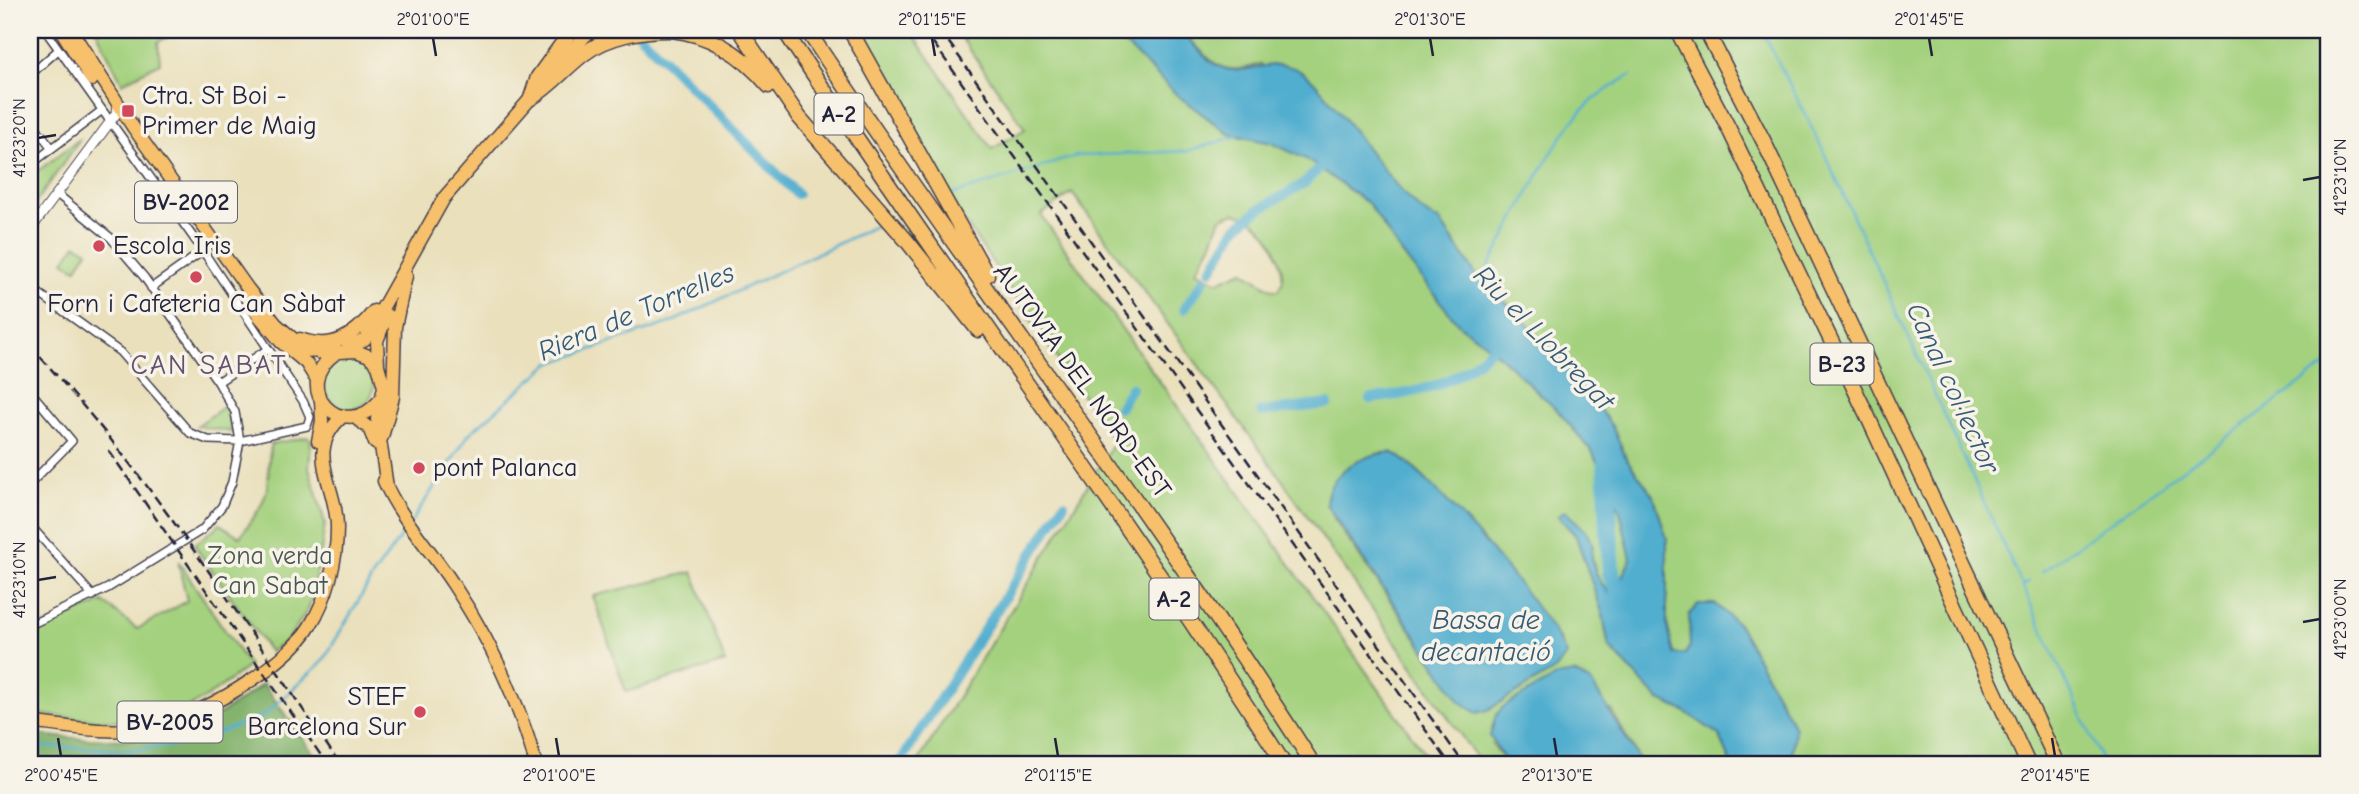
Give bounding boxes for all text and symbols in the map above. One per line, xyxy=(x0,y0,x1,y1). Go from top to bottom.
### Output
text: 2°01'00"E xyxy=(396,9,470,30)
text: 2°01'15"E xyxy=(898,9,966,30)
text: 2°01'30"E xyxy=(1394,9,1466,30)
text: 2°01'45"E xyxy=(1894,9,1964,30)
place label: Ctra. St Boi - Primer de Maig xyxy=(142,81,317,141)
road number: A-2 xyxy=(814,93,864,134)
text: 41°23'20"N xyxy=(9,98,30,178)
marker: Ctra. St Boi - Primer de Maig xyxy=(120,103,136,119)
text: 41°23'10"N xyxy=(2330,138,2351,216)
road number: BV-2002 xyxy=(135,182,237,222)
place label: Escola Iris xyxy=(113,231,231,261)
marker: Escola Iris xyxy=(91,238,107,254)
water label: Riera de Torrelles xyxy=(533,256,739,368)
street label: AUTOVIA DEL NORD-EST xyxy=(987,258,1177,505)
water label: Riu el Llobregat xyxy=(1467,259,1622,418)
marker: Forn i Cafeteria Can Sàbat xyxy=(188,269,204,285)
place label: Forn i Cafeteria Can Sàbat xyxy=(47,289,346,319)
water label: Canal col·lector xyxy=(1900,298,2007,480)
road number: B-23 xyxy=(1811,344,1874,384)
district label: CAN SABAT xyxy=(130,349,288,381)
place label: pont Palanca xyxy=(433,453,577,483)
marker: pont Palanca xyxy=(411,460,427,476)
text: 41°23'10"N xyxy=(9,541,30,619)
park label: Zona verda Can Sabat xyxy=(207,541,333,601)
road number: A-2 xyxy=(1150,578,1198,620)
text: 41°23'00"N xyxy=(2330,578,2351,660)
water label: Bassa de decantació xyxy=(1421,604,1551,668)
place label: STEF Barcelona Sur xyxy=(247,682,407,742)
road number: BV-2005 xyxy=(118,702,222,742)
marker: STEF Barcelona Sur xyxy=(412,704,428,720)
text: 2°00'45"E xyxy=(24,765,98,786)
text: 2°01'00"E xyxy=(522,765,596,786)
text: 2°01'15"E xyxy=(1024,765,1092,786)
text: 2°01'30"E xyxy=(1521,765,1593,786)
text: 2°01'45"E xyxy=(2020,765,2090,786)

